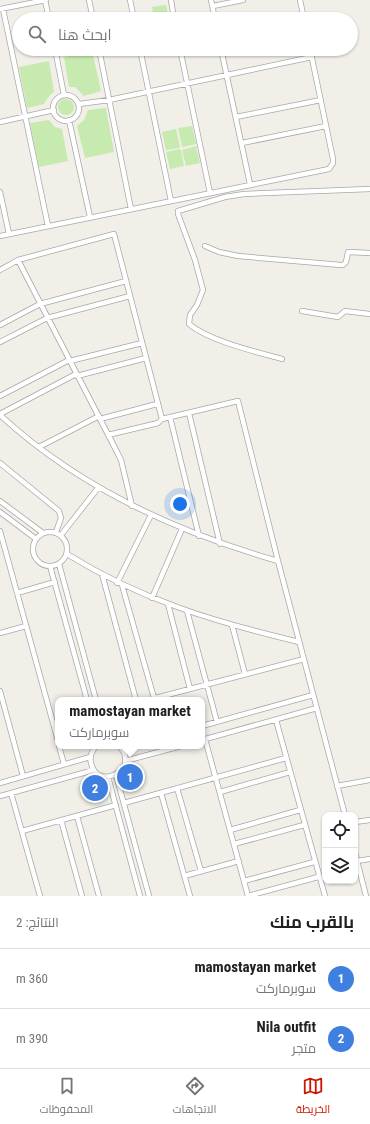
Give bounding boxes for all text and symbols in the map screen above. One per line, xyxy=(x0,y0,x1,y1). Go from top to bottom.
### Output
search box xyxy=(12,12,358,56)
icon: search xyxy=(26,23,48,45)
text: ابحث هنا xyxy=(58,26,112,44)
your location xyxy=(170,494,190,514)
popup xyxy=(55,697,205,749)
text: mamostayan market xyxy=(69,702,191,720)
text: سوبرماركت xyxy=(69,725,129,740)
pin: 1 xyxy=(117,762,143,792)
pin: 2 xyxy=(82,773,108,803)
map controls xyxy=(322,812,358,884)
button: locate xyxy=(322,812,358,848)
button: layers xyxy=(322,848,358,884)
text: بالقرب منك xyxy=(270,912,354,932)
text: النتائج: 2 xyxy=(16,915,59,930)
text: mamostayan market xyxy=(194,958,316,976)
text: 360 m xyxy=(16,971,48,986)
text: 1 xyxy=(338,971,344,986)
text: سوبرماركت xyxy=(256,981,316,996)
text: Nila outfit xyxy=(257,1018,316,1036)
text: 390 m xyxy=(16,1031,48,1046)
text: 2 xyxy=(338,1031,344,1046)
text: متجر xyxy=(292,1041,316,1056)
tab: المحفوظات xyxy=(40,1075,93,1119)
tab: الاتجاهات xyxy=(173,1075,216,1119)
tab: الخريطة xyxy=(296,1075,330,1119)

